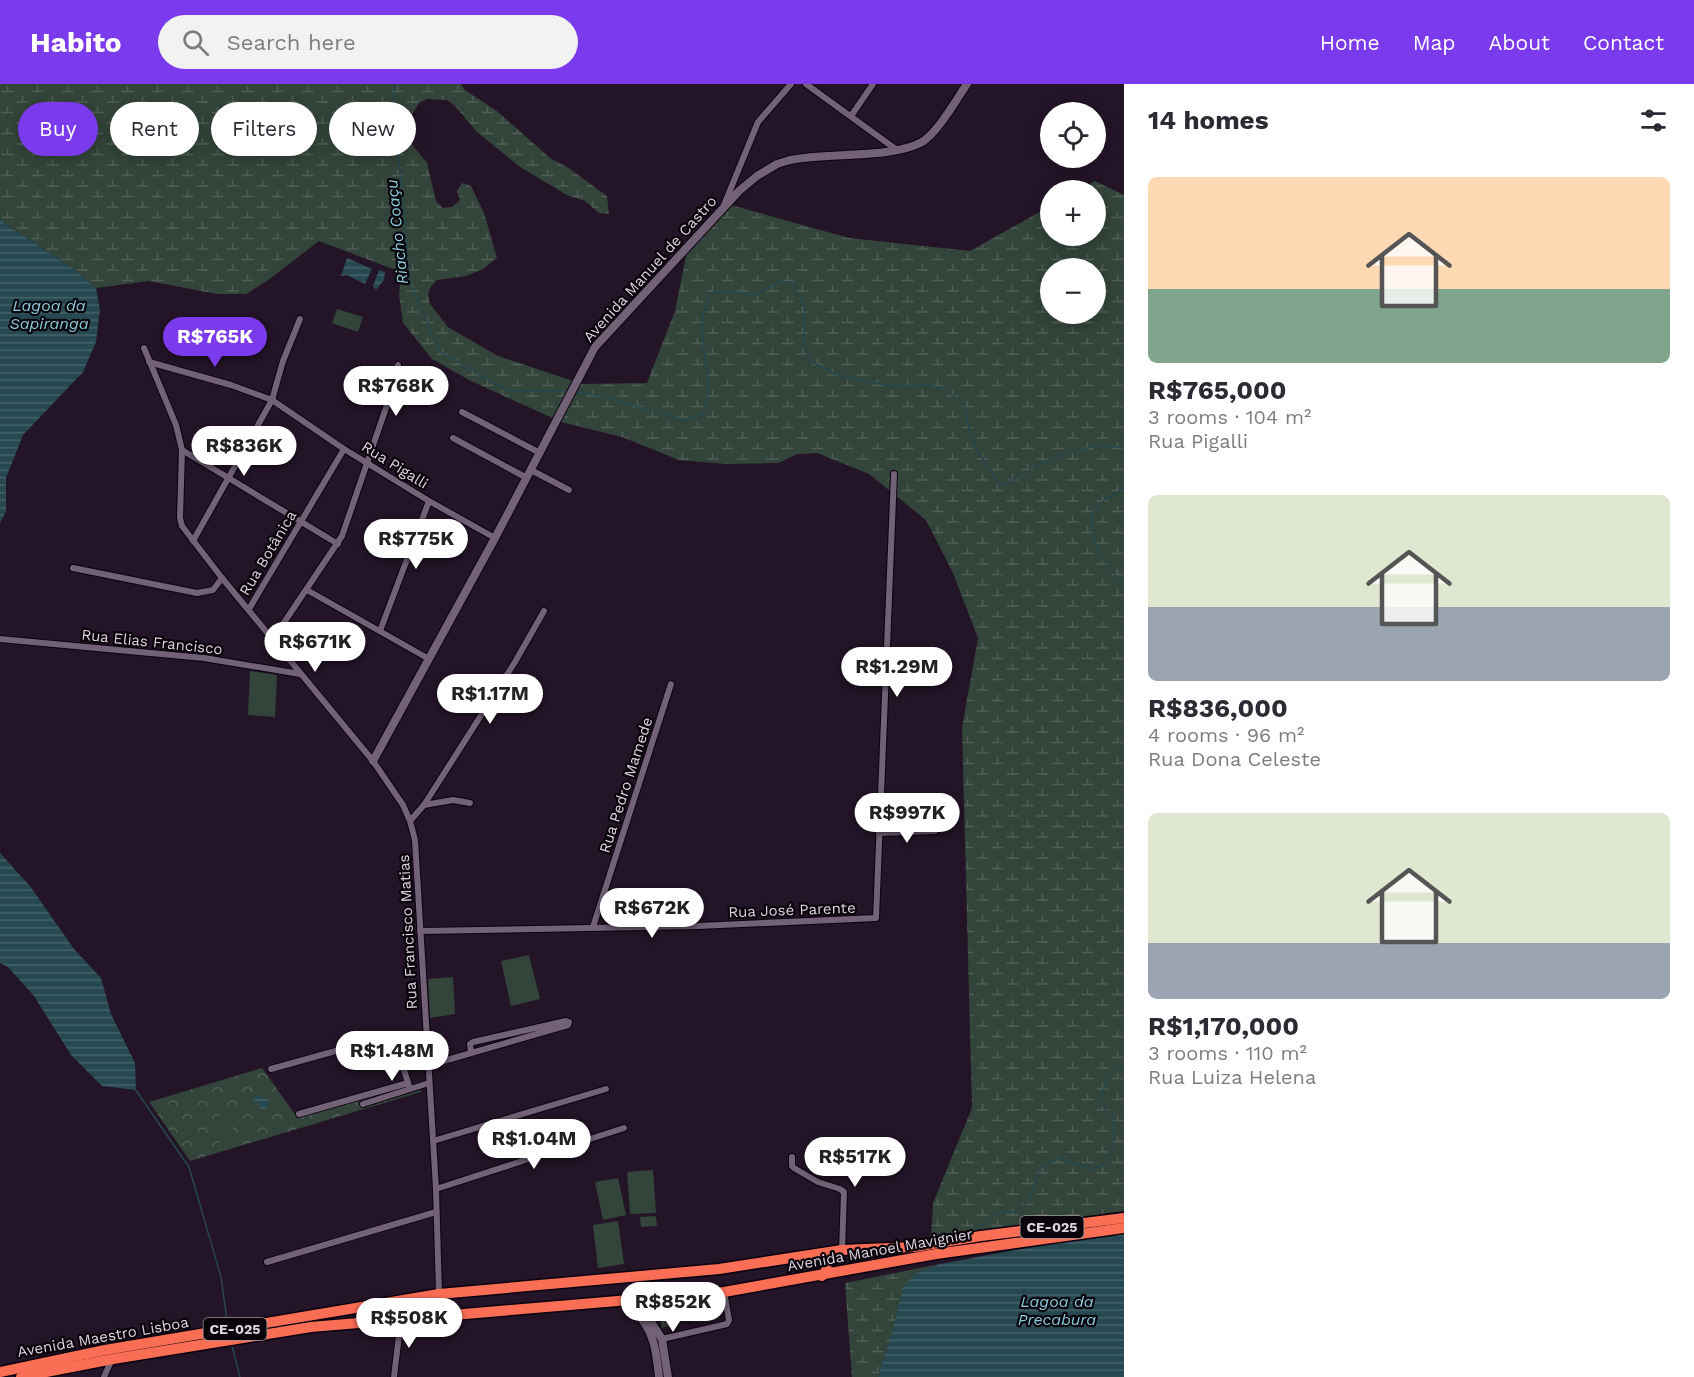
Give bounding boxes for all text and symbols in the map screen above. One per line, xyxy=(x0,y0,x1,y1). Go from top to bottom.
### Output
search box xyxy=(158,15,578,69)
text: Habito xyxy=(30,26,122,59)
icon: search xyxy=(179,26,212,59)
text: Search here xyxy=(227,30,356,55)
text: Home xyxy=(1320,30,1380,55)
text: Map xyxy=(1413,30,1456,55)
text: About xyxy=(1489,30,1550,55)
text: Contact xyxy=(1583,30,1664,55)
chip: Buy xyxy=(18,102,98,156)
chip: Rent xyxy=(110,102,199,156)
chip: Filters xyxy=(211,102,317,156)
chip: New xyxy=(329,102,416,156)
map controls xyxy=(1040,102,1106,324)
button: locate xyxy=(1040,102,1106,168)
icon: filters xyxy=(1637,104,1670,137)
text: 14 homes xyxy=(1148,105,1269,135)
water label: Riacho Coaçu xyxy=(382,178,412,285)
button: + xyxy=(1040,180,1106,246)
street label: Avenida Manuel de Castro xyxy=(580,192,720,346)
icon: home xyxy=(1355,216,1463,324)
button: − xyxy=(1040,258,1106,324)
water label: Lagoa da Sapiranga xyxy=(9,296,89,333)
pin: R$765K xyxy=(166,317,264,368)
text: R$765K xyxy=(177,324,253,348)
pin: R$768K xyxy=(347,366,445,417)
text: R$768K xyxy=(358,373,434,397)
text: R$765,000 xyxy=(1148,375,1286,405)
text: 3 rooms · 104 m² xyxy=(1148,405,1311,429)
pin: R$836K xyxy=(195,426,293,477)
text: Rua Pigalli xyxy=(1148,429,1248,453)
text: R$836K xyxy=(205,433,283,457)
street label: Rua Pigalli xyxy=(358,437,432,493)
street label: Rua Botânica xyxy=(236,507,301,599)
pin: R$775K xyxy=(367,519,465,570)
text: R$775K xyxy=(378,526,454,550)
icon: home xyxy=(1355,534,1463,642)
pin: R$671K xyxy=(266,622,364,673)
street label: Rua Elias Francisco xyxy=(80,626,224,658)
text: R$671K xyxy=(278,629,352,653)
pin: R$1.29M xyxy=(842,647,952,698)
text: R$1.29M xyxy=(855,654,939,678)
pin: R$1.17M xyxy=(435,674,545,725)
text: R$1.17M xyxy=(451,681,529,705)
text: R$836,000 xyxy=(1148,693,1288,723)
street label: Rua Pedro Mamede xyxy=(596,715,656,855)
text: 4 rooms · 96 m² xyxy=(1148,723,1304,747)
text: Rua Dona Celeste xyxy=(1148,747,1321,771)
pin: R$997K xyxy=(858,793,956,844)
text: R$997K xyxy=(869,800,945,824)
icon: home xyxy=(1355,852,1463,960)
street label: Rua Francisco Matias xyxy=(395,854,421,1010)
pin: R$672K xyxy=(603,888,701,939)
text: R$672K xyxy=(614,895,690,919)
street label: Rua José Parente xyxy=(728,899,856,921)
text: R$1,170,000 xyxy=(1148,1011,1299,1041)
pin: R$1.48M xyxy=(337,1031,447,1082)
text: R$1.48M xyxy=(350,1038,434,1062)
text: 3 rooms · 110 m² xyxy=(1148,1041,1307,1065)
text: Rua Luiza Helena xyxy=(1148,1065,1316,1089)
pin: R$1.04M xyxy=(479,1119,589,1170)
text: R$1.04M xyxy=(492,1126,576,1150)
pin: R$517K xyxy=(806,1137,904,1188)
text: R$517K xyxy=(819,1144,891,1168)
road number: CE-025 xyxy=(1020,1216,1084,1238)
street label: Avenida Manoel Mavignier xyxy=(786,1225,974,1275)
pin: R$852K xyxy=(624,1282,722,1333)
text: R$852K xyxy=(635,1289,711,1313)
water label: Lagoa da Precabura xyxy=(1018,1292,1096,1329)
pin: R$508K xyxy=(360,1298,458,1349)
text: R$508K xyxy=(370,1305,448,1329)
street label: Avenida Maestro Lisboa xyxy=(16,1313,191,1361)
road number: CE-025 xyxy=(204,1318,266,1340)

